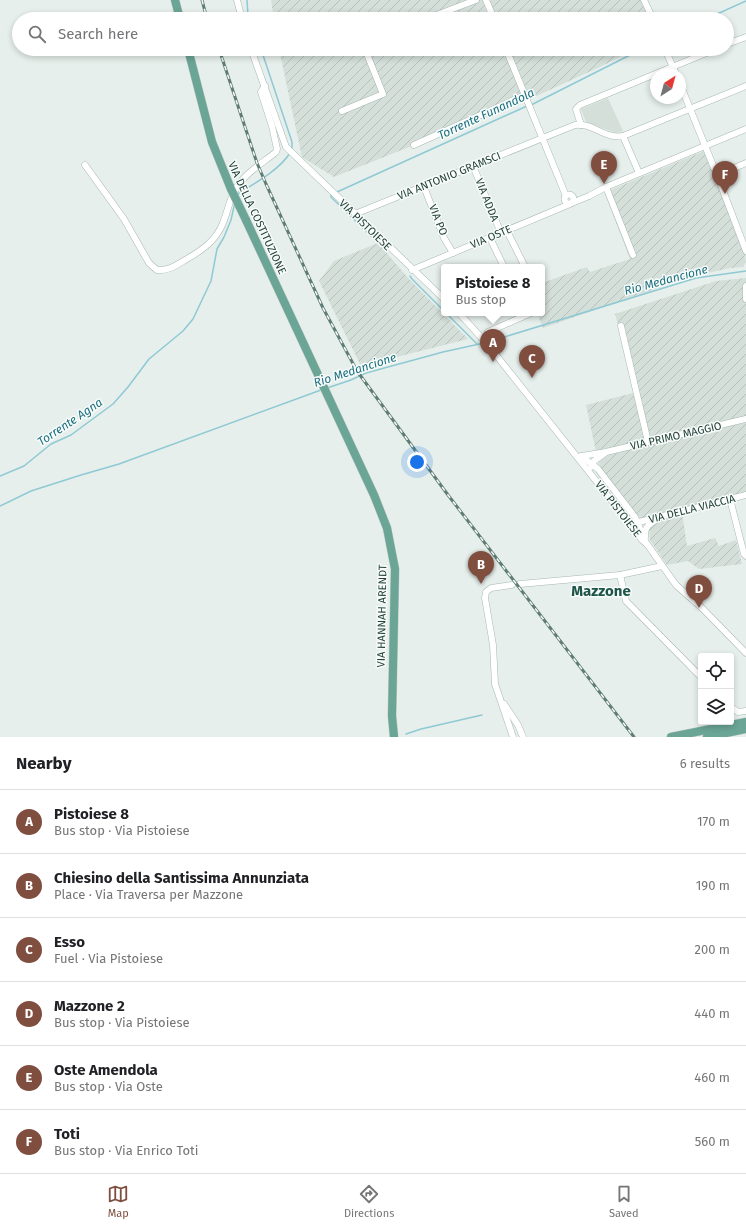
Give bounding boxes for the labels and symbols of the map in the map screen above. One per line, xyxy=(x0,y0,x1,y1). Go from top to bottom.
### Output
north arrow xyxy=(650,68,686,104)
water label: Torrente Funandola xyxy=(435,85,537,143)
street label: VIA ANTONIO GRAMSCI xyxy=(395,149,503,203)
pin: E xyxy=(591,151,617,184)
street label: VIA DELLA COSTITUZIONE xyxy=(225,160,289,276)
pin: F xyxy=(712,161,738,194)
street label: VIA ADDA xyxy=(472,177,502,224)
street label: VIA PISTOIESE xyxy=(336,197,394,253)
street label: VIA PO xyxy=(426,202,450,238)
street label: VIA OSTE xyxy=(468,222,514,251)
water label: Rio Medancione xyxy=(623,262,709,298)
pin: A xyxy=(480,329,506,362)
pin: C xyxy=(519,345,545,378)
water label: Rio Medancione xyxy=(312,350,398,390)
water label: Torrente Agna xyxy=(35,395,105,449)
street label: VIA PRIMO MAGGIO xyxy=(629,419,723,453)
your location xyxy=(407,452,427,472)
street label: VIA PISTOIESE xyxy=(592,478,644,540)
street label: VIA DELLA VIACCIA xyxy=(647,492,737,526)
pin: B xyxy=(468,551,494,584)
street label: VIA HANNAH ARENDT xyxy=(375,564,389,668)
pin: D xyxy=(686,575,712,608)
district label: Mazzone xyxy=(571,582,631,600)

